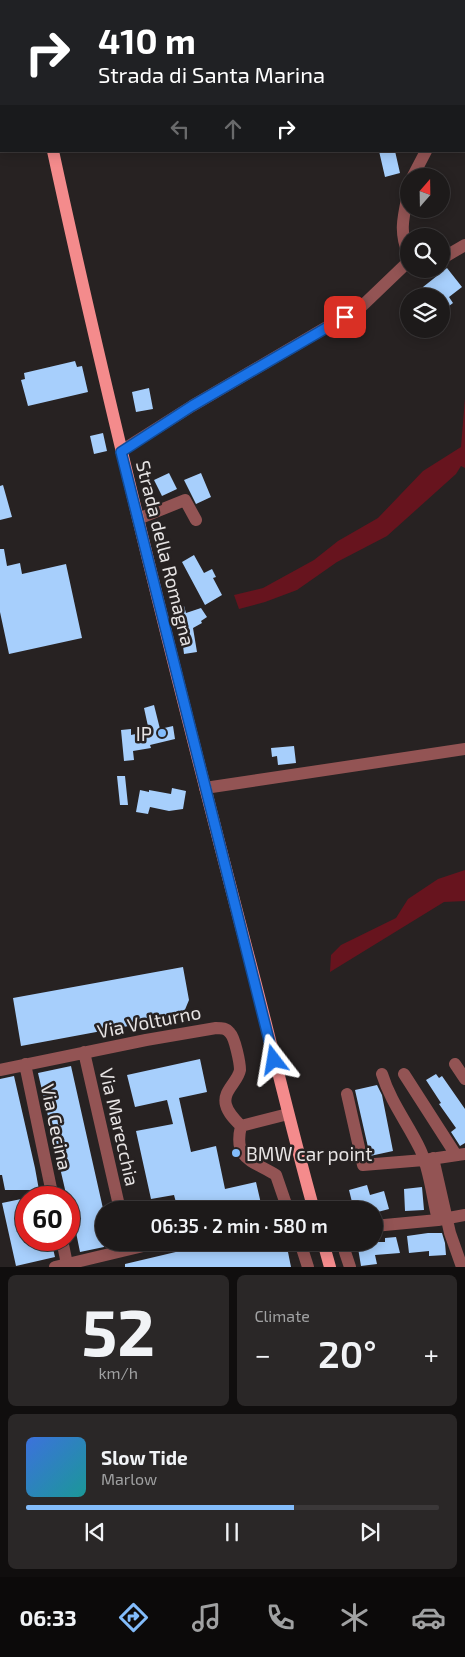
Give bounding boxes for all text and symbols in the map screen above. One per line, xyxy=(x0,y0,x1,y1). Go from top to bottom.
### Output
text: 410 m xyxy=(98,19,196,61)
icon: right xyxy=(15,20,80,85)
text: Strada di Santa Marina xyxy=(98,61,325,87)
icon: left xyxy=(166,115,194,143)
icon: ahead xyxy=(219,115,247,143)
icon: right xyxy=(272,115,300,143)
north arrow xyxy=(400,168,450,218)
map controls xyxy=(400,168,450,338)
button: search xyxy=(400,228,450,278)
button: layers xyxy=(400,288,450,338)
pin xyxy=(324,296,366,338)
icon: arrive xyxy=(331,303,359,331)
street label: Strada della Romagna xyxy=(132,458,200,648)
place label: IP xyxy=(136,722,152,745)
marker: IP xyxy=(156,727,168,739)
street label: Via Volturno xyxy=(95,1000,203,1042)
position arrow xyxy=(247,1033,299,1085)
street label: Via Marecchia xyxy=(95,1066,145,1188)
street label: Via Cecina xyxy=(37,1082,77,1172)
place label: BMW car point xyxy=(246,1142,372,1165)
marker: BMW car point xyxy=(230,1147,242,1159)
speed limit sign: 60 xyxy=(15,1186,80,1251)
text: 06:35 · 2 min · 580 m xyxy=(150,1214,328,1237)
text: 52 xyxy=(81,1291,155,1369)
text: Climate xyxy=(255,1306,310,1325)
text: 20° xyxy=(318,1330,377,1376)
text: − xyxy=(255,1337,271,1371)
text: + xyxy=(424,1337,439,1371)
text: km/h xyxy=(98,1363,138,1382)
text: Slow Tide xyxy=(101,1446,188,1469)
text: Marlow xyxy=(101,1469,157,1488)
icon: previous xyxy=(81,1518,109,1546)
icon: pause xyxy=(218,1518,246,1546)
icon: next xyxy=(356,1518,384,1546)
icon: directions xyxy=(116,1600,151,1635)
icon: music xyxy=(189,1600,224,1635)
icon: phone xyxy=(263,1600,298,1635)
icon: climate xyxy=(337,1600,372,1635)
icon: car xyxy=(411,1600,446,1635)
text: 06:33 xyxy=(19,1604,77,1630)

